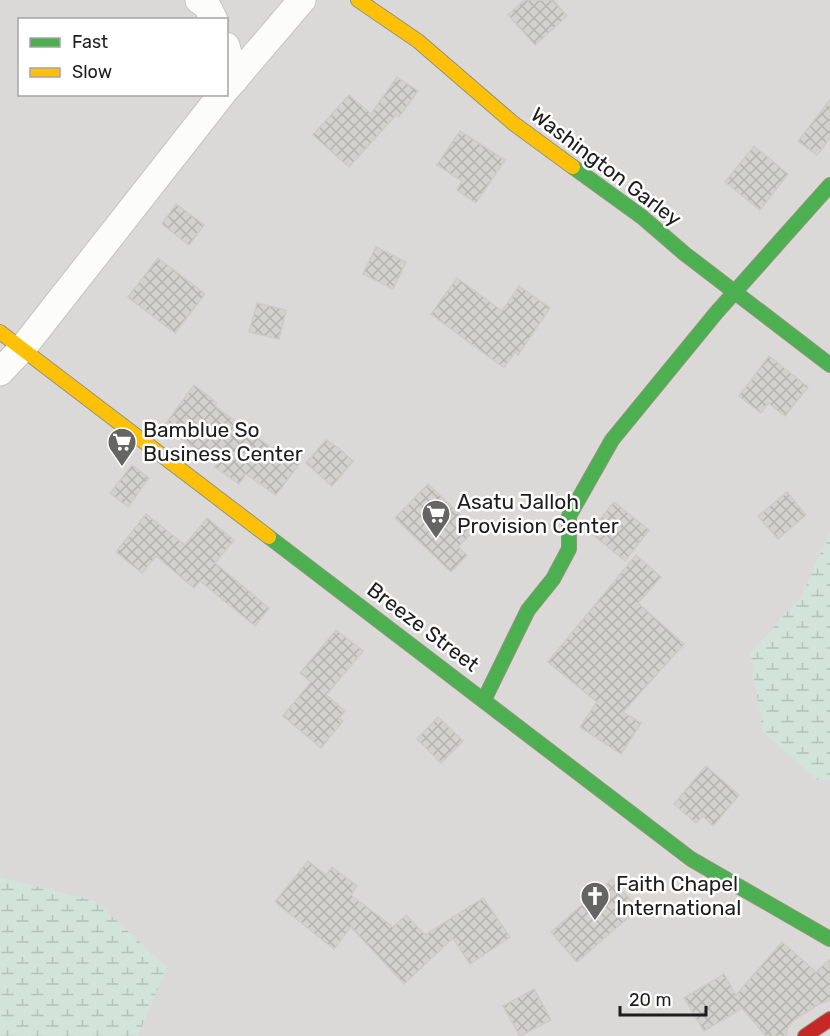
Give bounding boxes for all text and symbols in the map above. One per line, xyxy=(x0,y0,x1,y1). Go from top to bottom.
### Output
legend xyxy=(18,18,228,96)
text: Fast xyxy=(72,31,108,53)
text: Slow xyxy=(72,61,112,83)
street label: Washington Garley xyxy=(526,102,687,232)
place label: Bamblue So Business Center xyxy=(143,417,303,466)
supermarket icon: Bamblue So Business Center xyxy=(106,426,138,468)
place label: Asatu Jalloh Provision Center xyxy=(457,489,619,538)
supermarket icon: Asatu Jalloh Provision Center xyxy=(420,498,452,540)
street label: Breeze Street xyxy=(362,576,484,677)
place label: Faith Chapel International xyxy=(616,871,741,920)
church icon: Faith Chapel International xyxy=(579,880,611,922)
scale bar xyxy=(620,979,706,1017)
text: 20 m xyxy=(629,989,671,1011)

